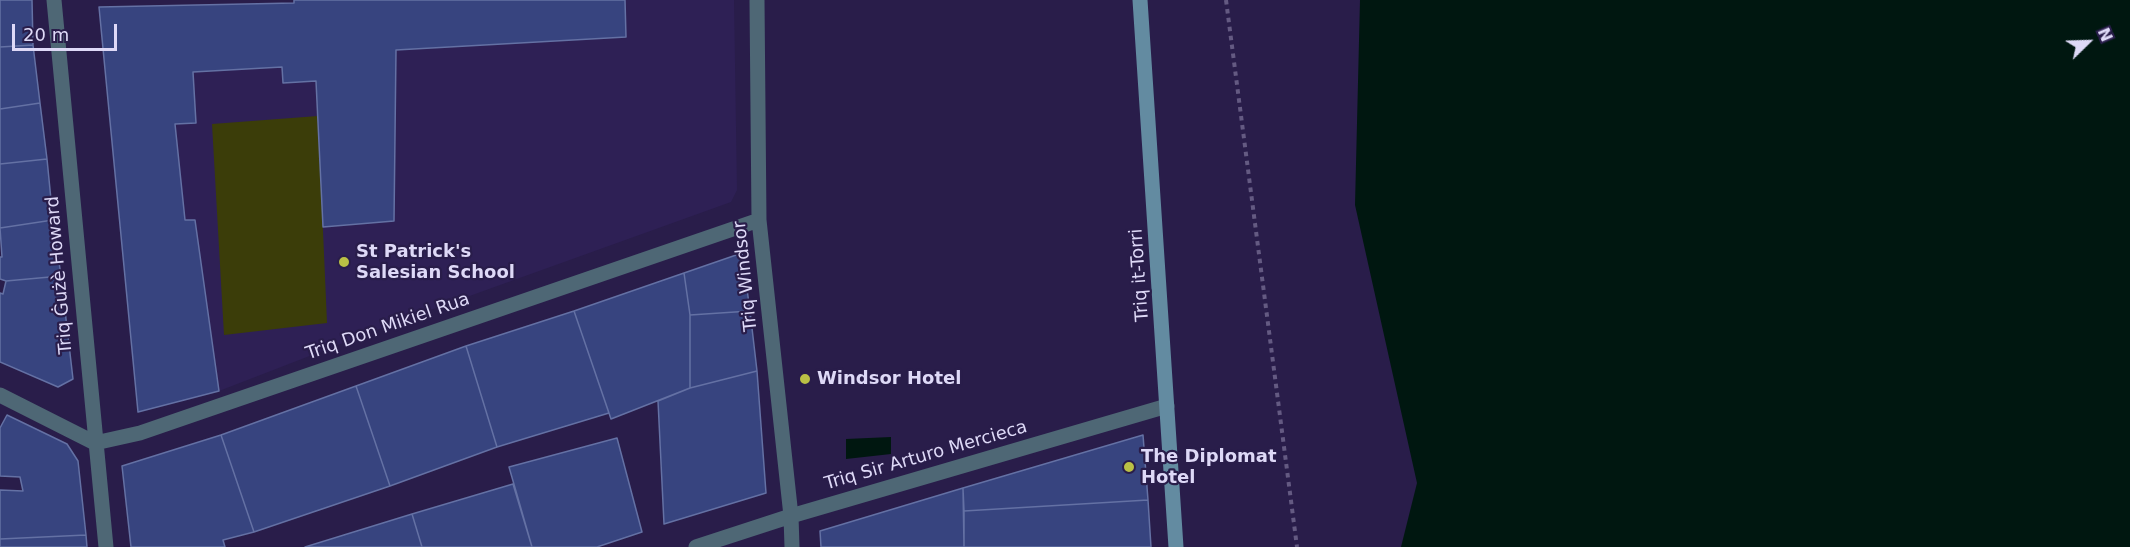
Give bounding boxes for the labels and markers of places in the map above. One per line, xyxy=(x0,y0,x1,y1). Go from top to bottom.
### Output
place label: St Patrick's Salesian School xyxy=(356,241,515,284)
marker: St Patrick's Salesian School xyxy=(337,255,351,269)
place label: Windsor Hotel xyxy=(817,368,961,390)
marker: Windsor Hotel xyxy=(798,372,812,386)
place label: The Diplomat Hotel xyxy=(1141,446,1277,488)
marker: The Diplomat Hotel xyxy=(1122,460,1136,474)

